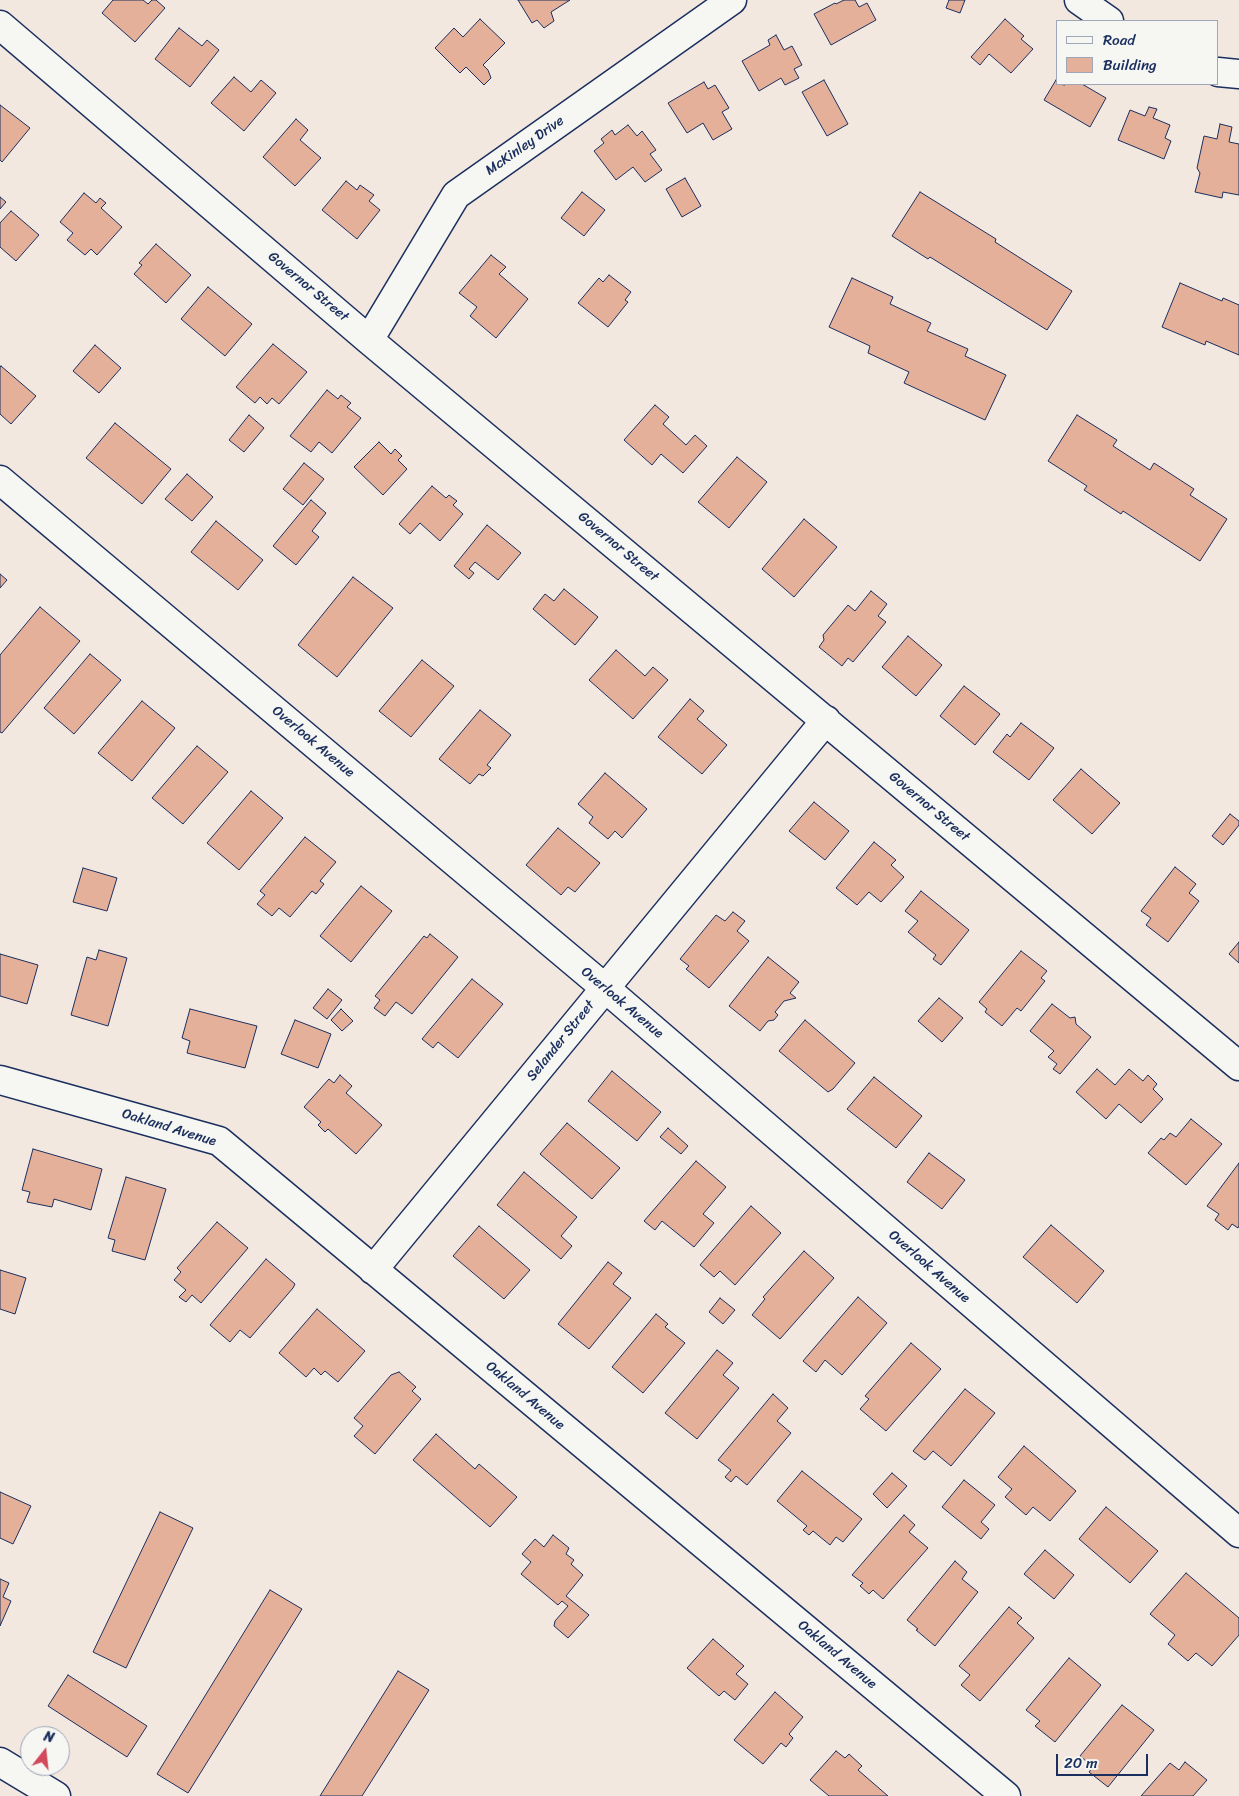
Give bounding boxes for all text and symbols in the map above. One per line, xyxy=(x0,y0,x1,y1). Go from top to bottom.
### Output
legend xyxy=(1056,20,1219,85)
text: Road xyxy=(1103,27,1135,53)
text: Building xyxy=(1103,52,1157,78)
street label: McKinley Drive xyxy=(482,113,568,179)
street label: Governor Street xyxy=(264,248,352,326)
street label: Governor Street xyxy=(574,508,662,586)
street label: Overlook Avenue xyxy=(268,703,358,781)
street label: Governor Street xyxy=(885,768,973,846)
street label: Overlook Avenue xyxy=(577,964,667,1042)
street label: Selander Street xyxy=(523,997,599,1085)
street label: Oakland Avenue xyxy=(120,1106,218,1150)
street label: Overlook Avenue xyxy=(885,1227,973,1307)
street label: Oakland Avenue xyxy=(482,1358,568,1434)
street label: Oakland Avenue xyxy=(794,1617,880,1693)
text: N xyxy=(41,1724,57,1750)
north arrow xyxy=(20,1726,70,1776)
scale bar xyxy=(1059,1744,1152,1776)
text: 20 m xyxy=(1064,1750,1098,1776)

